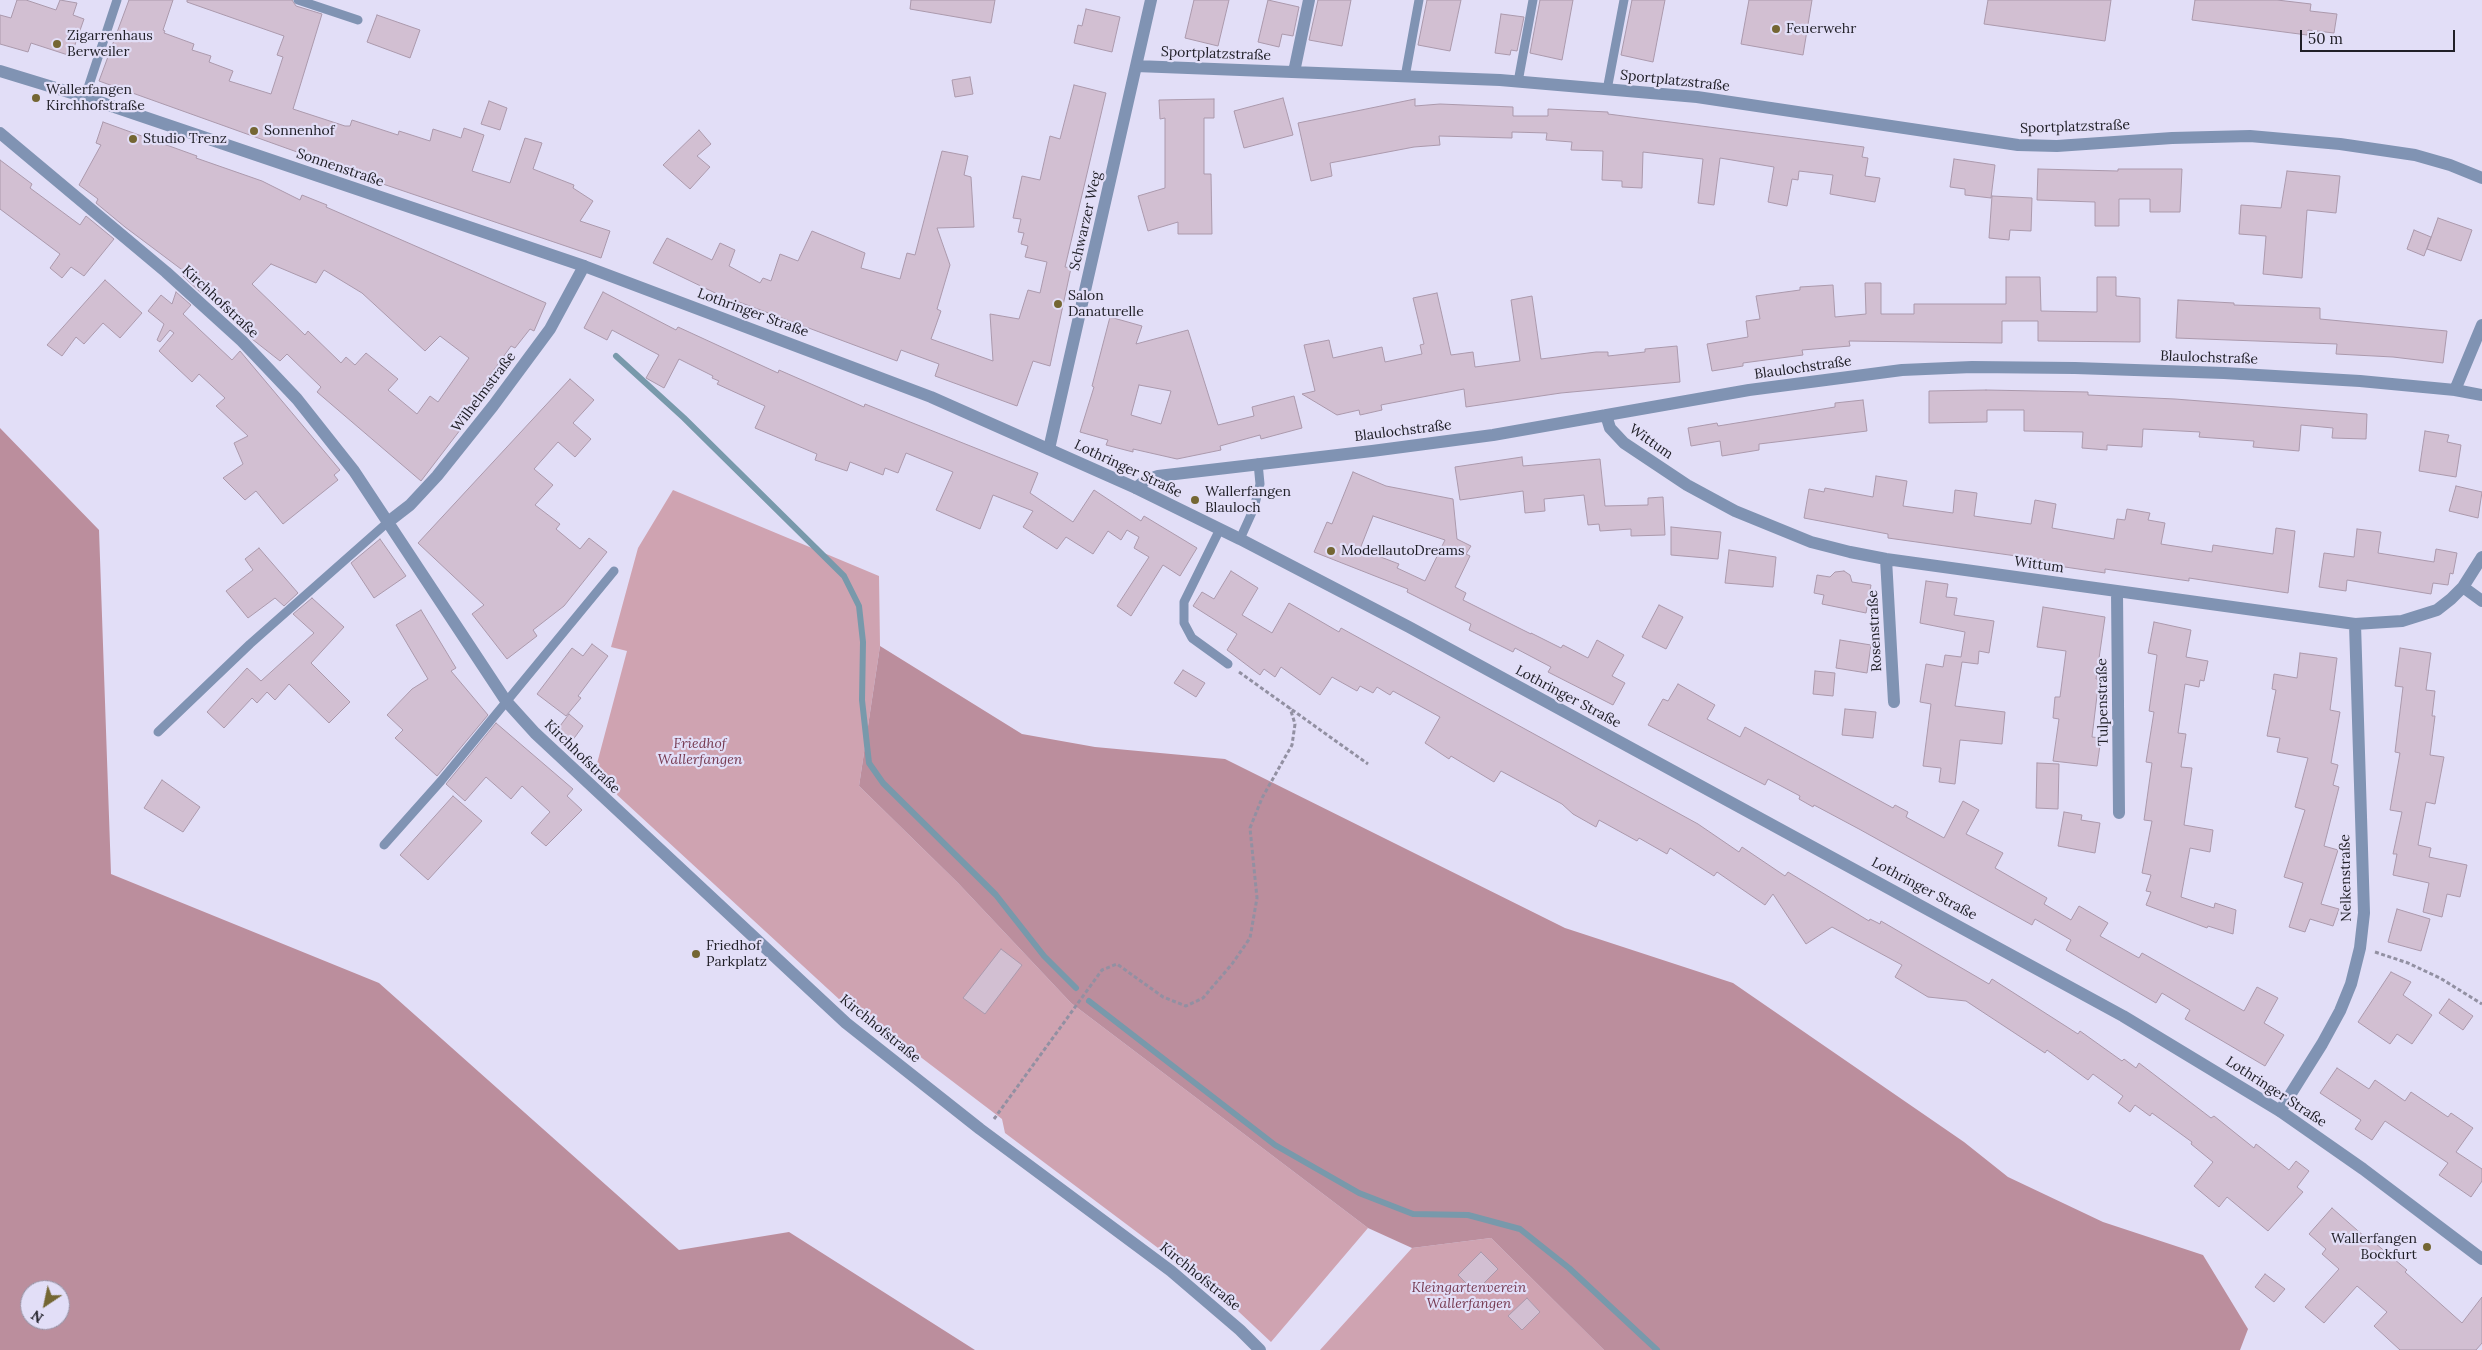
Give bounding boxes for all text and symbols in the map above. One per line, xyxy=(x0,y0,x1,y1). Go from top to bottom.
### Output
scale bar xyxy=(2302,20,2457,52)
place label: Feuerwehr xyxy=(1786,21,1856,37)
marker: Feuerwehr xyxy=(1770,23,1782,35)
place label: Zigarrenhaus Berweiler xyxy=(67,28,153,60)
text: 50 m xyxy=(2308,29,2343,48)
marker: Zigarrenhaus Berweiler xyxy=(51,38,63,50)
street label: Sportplatzstraße xyxy=(1161,44,1271,64)
street label: Sportplatzstraße xyxy=(1619,67,1731,95)
place label: Wallerfangen Kirchhofstraße xyxy=(46,82,145,114)
marker: Wallerfangen Kirchhofstraße xyxy=(30,92,42,104)
street label: Sportplatzstraße xyxy=(2020,117,2130,137)
place label: Sonnenhof xyxy=(264,123,334,139)
marker: Sonnenhof xyxy=(248,125,260,137)
place label: Studio Trenz xyxy=(143,131,227,147)
marker: Studio Trenz xyxy=(127,133,139,145)
street label: Sonnenstraße xyxy=(294,145,386,191)
street label: Schwarzer Weg xyxy=(1066,170,1106,272)
street label: Kirchhofstraße xyxy=(178,262,262,342)
street label: Lothringer Straße xyxy=(695,285,811,341)
place label: Salon Danaturelle xyxy=(1068,288,1144,321)
marker: Salon Danaturelle xyxy=(1052,298,1064,310)
street label: Blaulochstraße xyxy=(2160,348,2258,368)
street label: Wilhelmstraße xyxy=(448,349,520,435)
street label: Blaulochstraße xyxy=(1753,353,1853,383)
street label: Blaulochstraße xyxy=(1353,417,1453,445)
street label: Wittum xyxy=(1626,421,1676,463)
street label: Lothringer Straße xyxy=(1071,437,1185,501)
place label: Wallerfangen Blauloch xyxy=(1205,484,1291,516)
marker: Wallerfangen Blauloch xyxy=(1189,494,1201,506)
place label: ModellautoDreams xyxy=(1341,543,1464,559)
marker: ModellautoDreams xyxy=(1325,545,1337,557)
street label: Wittum xyxy=(2013,553,2065,577)
street label: Rosenstraße xyxy=(1864,590,1886,672)
street label: Tulpenstraße xyxy=(2094,658,2112,746)
street label: Lothringer Straße xyxy=(1512,662,1624,732)
street label: Kirchhofstraße xyxy=(541,717,623,797)
park label: Friedhof Wallerfangen xyxy=(658,736,742,769)
street label: Nelkenstraße xyxy=(2337,834,2355,922)
street label: Lothringer Straße xyxy=(1868,854,1980,924)
place label: Friedhof Parkplatz xyxy=(706,938,767,970)
marker: Friedhof Parkplatz xyxy=(690,948,702,960)
street label: Kirchhofstraße xyxy=(836,991,924,1067)
street label: Lothringer Straße xyxy=(2222,1053,2330,1131)
place label: Wallerfangen Bockfurt xyxy=(2331,1231,2417,1264)
street label: Kirchhofstraße xyxy=(1156,1239,1244,1315)
marker: Wallerfangen Bockfurt xyxy=(2421,1241,2433,1253)
north arrow xyxy=(20,1280,70,1330)
park label: Kleingartenverein Wallerfangen xyxy=(1412,1280,1526,1312)
text: N xyxy=(28,1306,47,1327)

